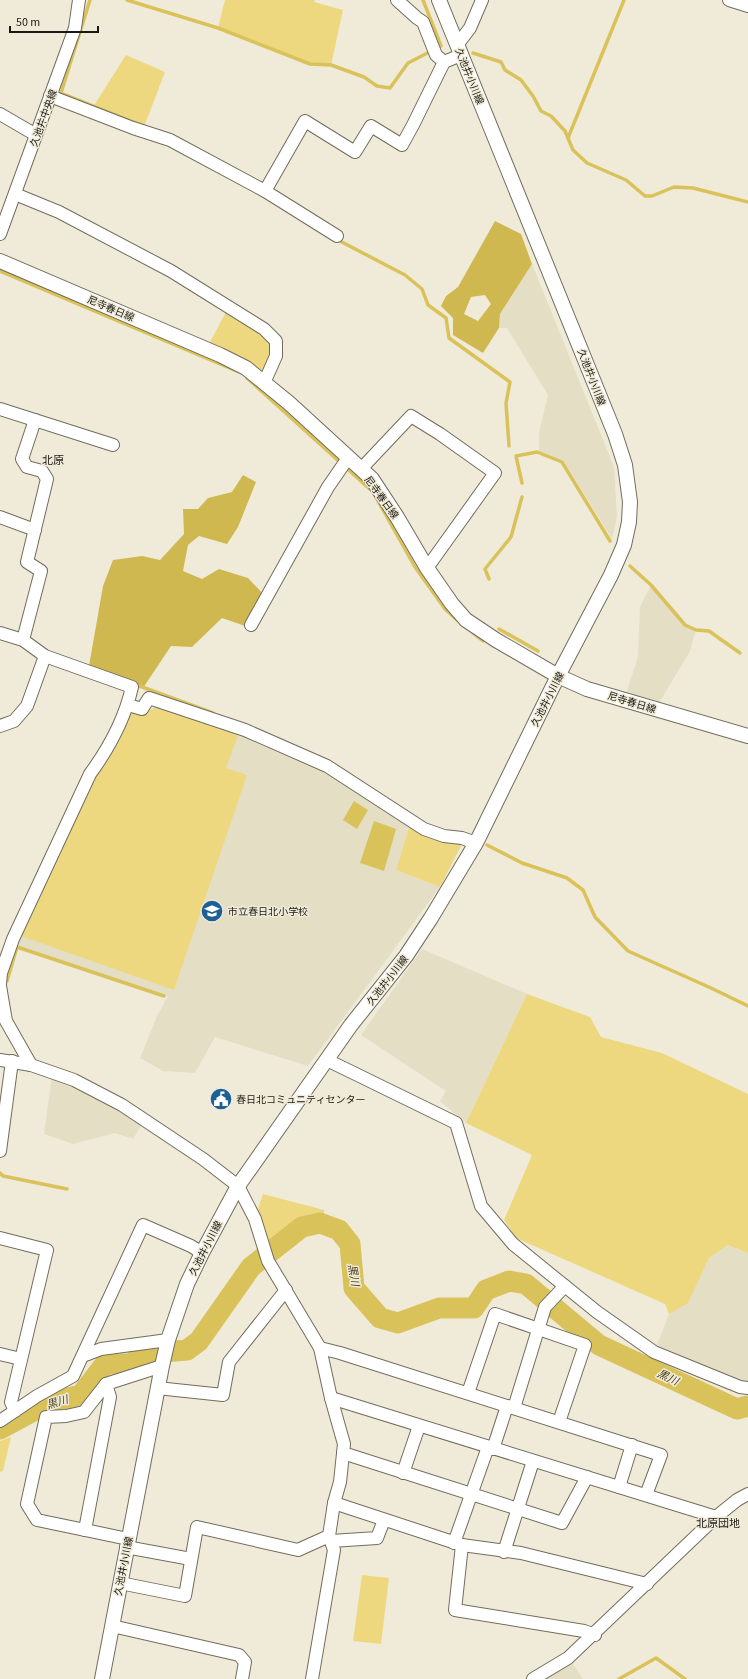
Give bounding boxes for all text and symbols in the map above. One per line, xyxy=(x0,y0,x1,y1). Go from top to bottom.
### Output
scale bar xyxy=(10,8,98,34)
text: 50 m xyxy=(16,14,40,31)
street label: 久池井小川線 xyxy=(451,46,487,107)
street label: 久池井中央線 xyxy=(27,88,61,149)
street label: 尼寺春日線 xyxy=(85,293,136,325)
street label: 久池井小川線 xyxy=(574,347,608,408)
district label: 北原 xyxy=(42,453,64,468)
street label: 尼寺春日線 xyxy=(361,473,402,522)
street label: 久池井小川線 xyxy=(528,670,568,729)
street label: 尼寺春日線 xyxy=(606,689,658,717)
school or university icon: 市立春日北小学校 xyxy=(199,898,225,924)
place label: 市立春日北小学校 xyxy=(228,905,308,919)
street label: 久池井小川線 xyxy=(364,953,412,1009)
public building icon: 春日北コミュニティセンター xyxy=(208,1086,234,1112)
place label: 春日北コミュニティセンター xyxy=(236,1093,365,1107)
street label: 久池井小川線 xyxy=(186,1219,226,1278)
water label: 黒川 xyxy=(344,1263,363,1288)
water label: 黒川 xyxy=(655,1366,682,1389)
water label: 黒川 xyxy=(44,1392,71,1413)
district label: 北原団地 xyxy=(696,1516,740,1531)
street label: 久池井小川線 xyxy=(111,1535,137,1597)

